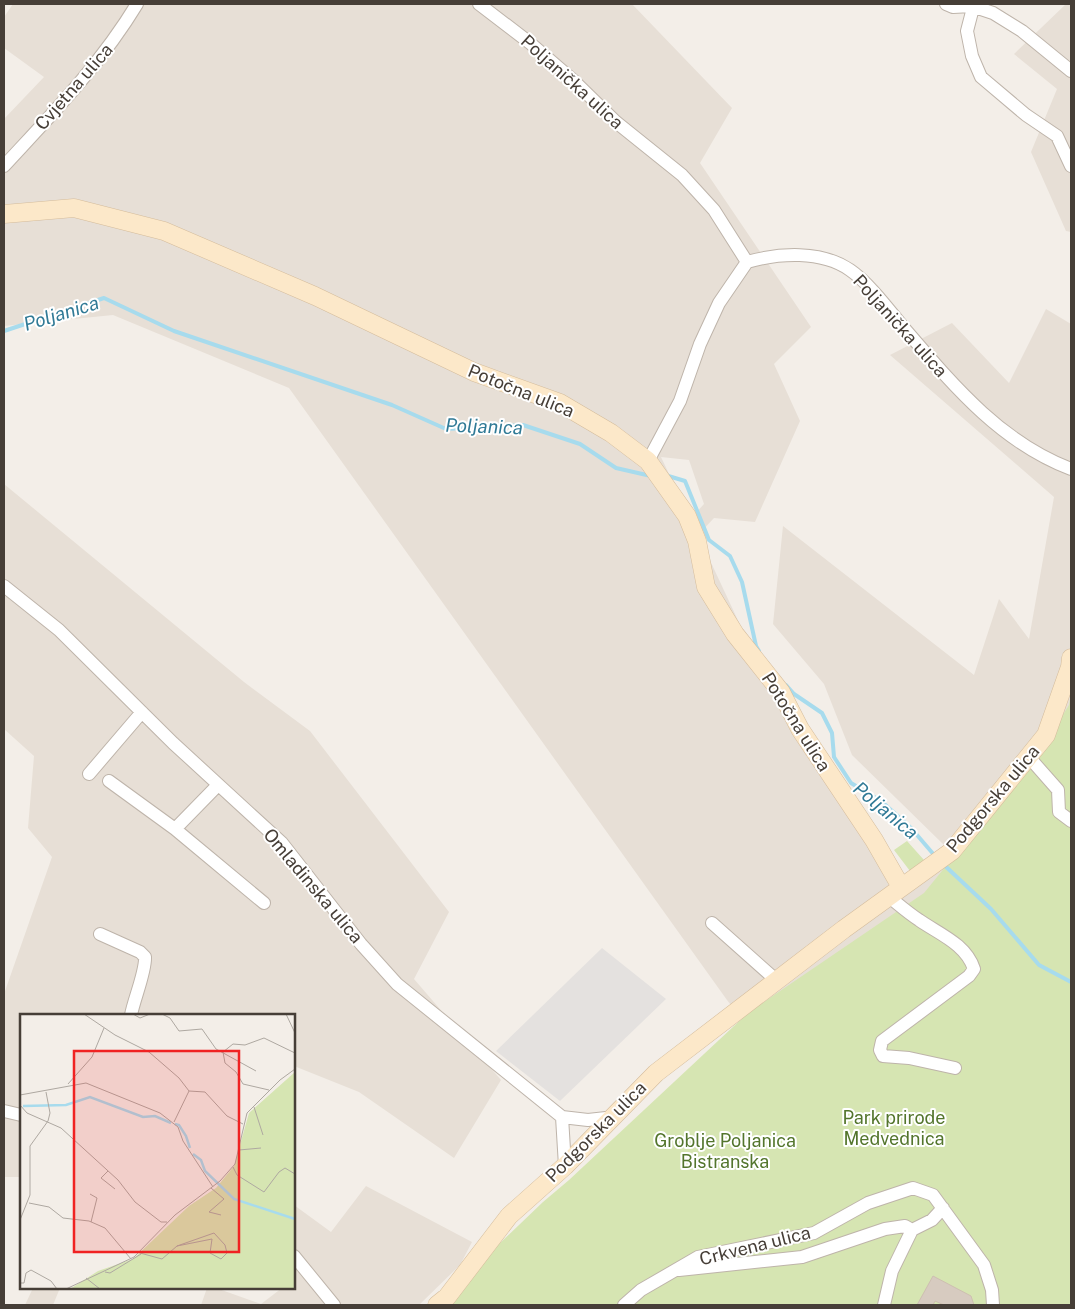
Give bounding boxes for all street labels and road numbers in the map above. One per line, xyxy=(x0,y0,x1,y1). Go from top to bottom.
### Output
street label: Poljanička ulica xyxy=(517,30,628,133)
street label: Cvjetna ulica xyxy=(30,39,117,134)
street label: Poljanička ulica xyxy=(849,270,952,381)
street label: Potočna ulica xyxy=(465,360,577,421)
street label: Potočna ulica xyxy=(758,668,835,775)
street label: Podgorska ulica xyxy=(942,741,1044,857)
street label: Omladinska ulica xyxy=(259,824,367,947)
street label: Podgorska ulica xyxy=(541,1077,650,1186)
street label: Crkvena ulica xyxy=(697,1222,813,1269)

